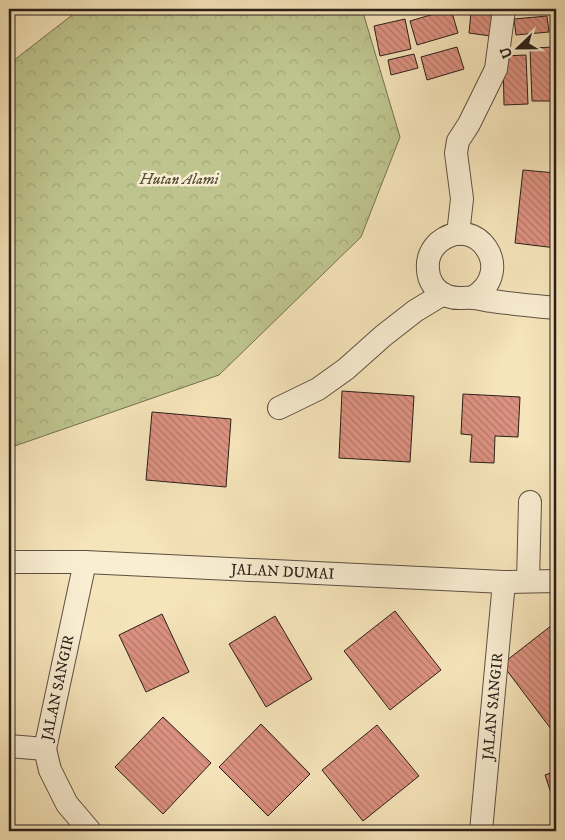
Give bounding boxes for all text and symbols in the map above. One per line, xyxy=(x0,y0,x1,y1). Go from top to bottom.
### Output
north arrow xyxy=(492,22,542,72)
text: U xyxy=(496,44,517,61)
park label: Hutan Alami xyxy=(139,170,219,189)
street label: JALAN DUMAI xyxy=(229,559,335,583)
street label: JALAN SANGIR xyxy=(37,633,78,745)
street label: JALAN SANGIR xyxy=(478,652,507,763)

